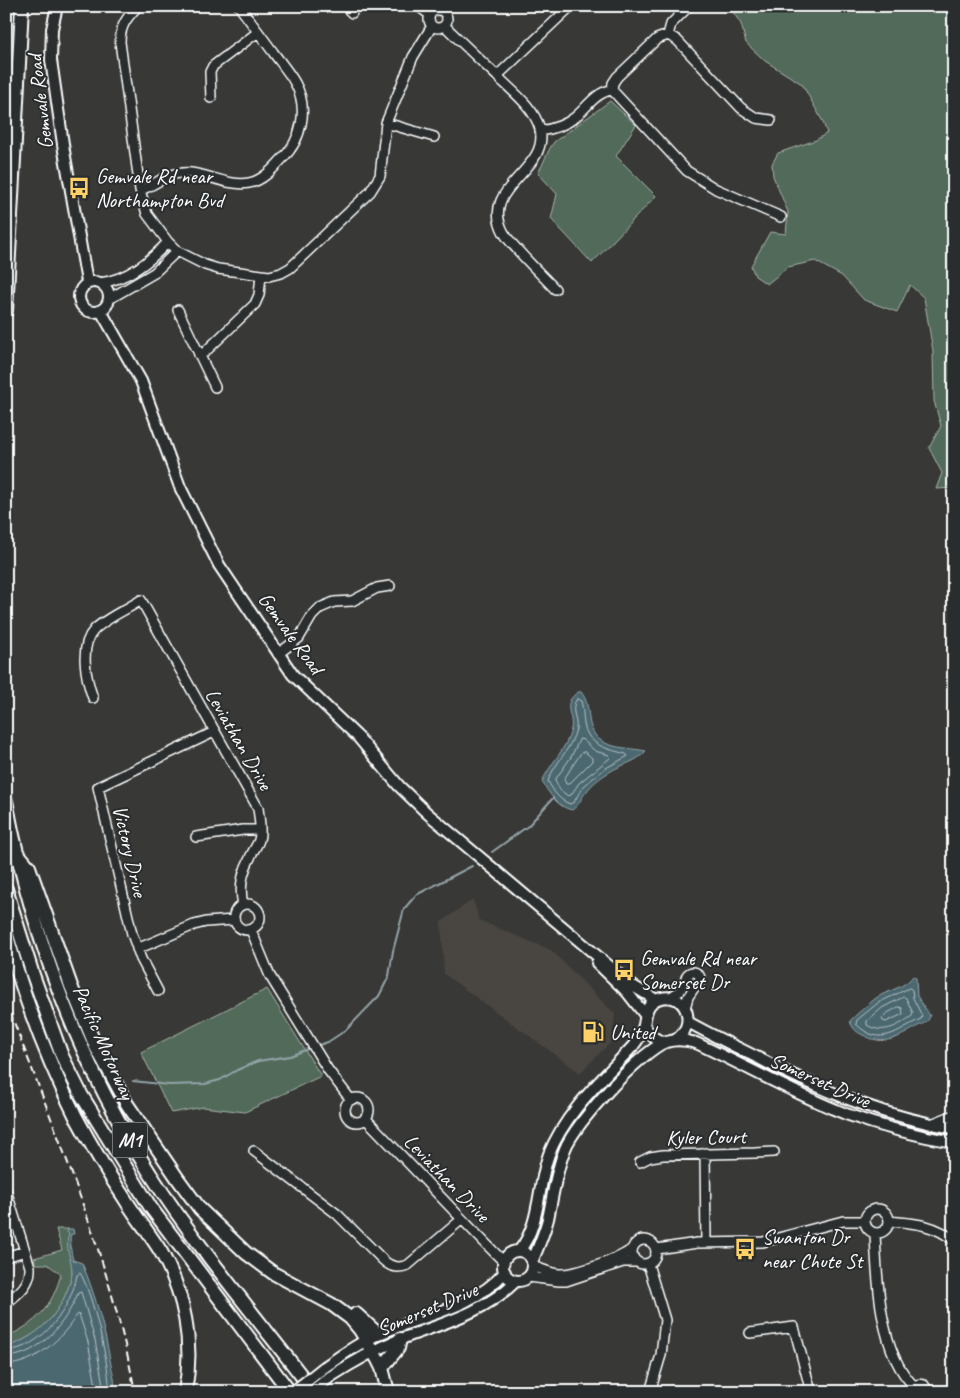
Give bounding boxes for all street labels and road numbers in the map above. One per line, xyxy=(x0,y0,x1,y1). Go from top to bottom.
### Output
street label: Gemvale Road xyxy=(21,50,59,151)
street label: Gemvale Road xyxy=(253,587,332,682)
street label: Leviathan Drive xyxy=(200,684,279,795)
street label: Victory Drive xyxy=(107,803,154,901)
street label: Pacific Motorway xyxy=(67,981,142,1105)
street label: Somerset Drive xyxy=(766,1046,875,1114)
road number: M1 xyxy=(112,1122,148,1158)
street label: Kyler Court xyxy=(666,1123,748,1151)
street label: Leviathan Drive xyxy=(398,1128,496,1228)
street label: Somerset Drive xyxy=(373,1276,482,1342)

